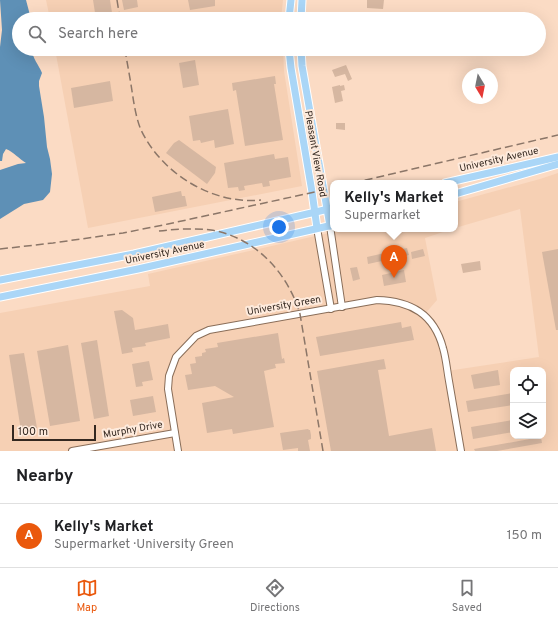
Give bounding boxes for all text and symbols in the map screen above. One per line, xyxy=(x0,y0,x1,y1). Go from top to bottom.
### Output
search box xyxy=(12,12,546,56)
icon: search xyxy=(26,23,48,45)
text: Search here xyxy=(58,25,138,44)
north arrow xyxy=(462,68,498,104)
street label: Pleasant View Road xyxy=(301,110,329,198)
street label: University Avenue xyxy=(458,145,540,175)
popup xyxy=(330,180,458,232)
text: Kelly's Market xyxy=(344,189,444,208)
text: Supermarket xyxy=(344,208,421,224)
your location xyxy=(269,217,289,237)
street label: University Avenue xyxy=(124,238,206,268)
pin: A xyxy=(381,245,407,278)
street label: University Green xyxy=(246,293,322,319)
map controls xyxy=(510,367,546,439)
button: locate xyxy=(510,367,546,403)
button: layers xyxy=(510,403,546,439)
street label: Murphy Drive xyxy=(102,418,164,442)
scale bar xyxy=(12,423,96,442)
text: 100 m xyxy=(18,425,48,439)
text: Nearby xyxy=(16,466,73,488)
text: Kelly's Market xyxy=(54,518,153,537)
text: A xyxy=(24,528,34,544)
text: 150 m xyxy=(507,528,542,544)
text: Supermarket · University Green xyxy=(54,537,234,553)
tab: Map xyxy=(76,577,98,615)
tab: Directions xyxy=(250,577,300,615)
tab: Saved xyxy=(452,577,482,615)

